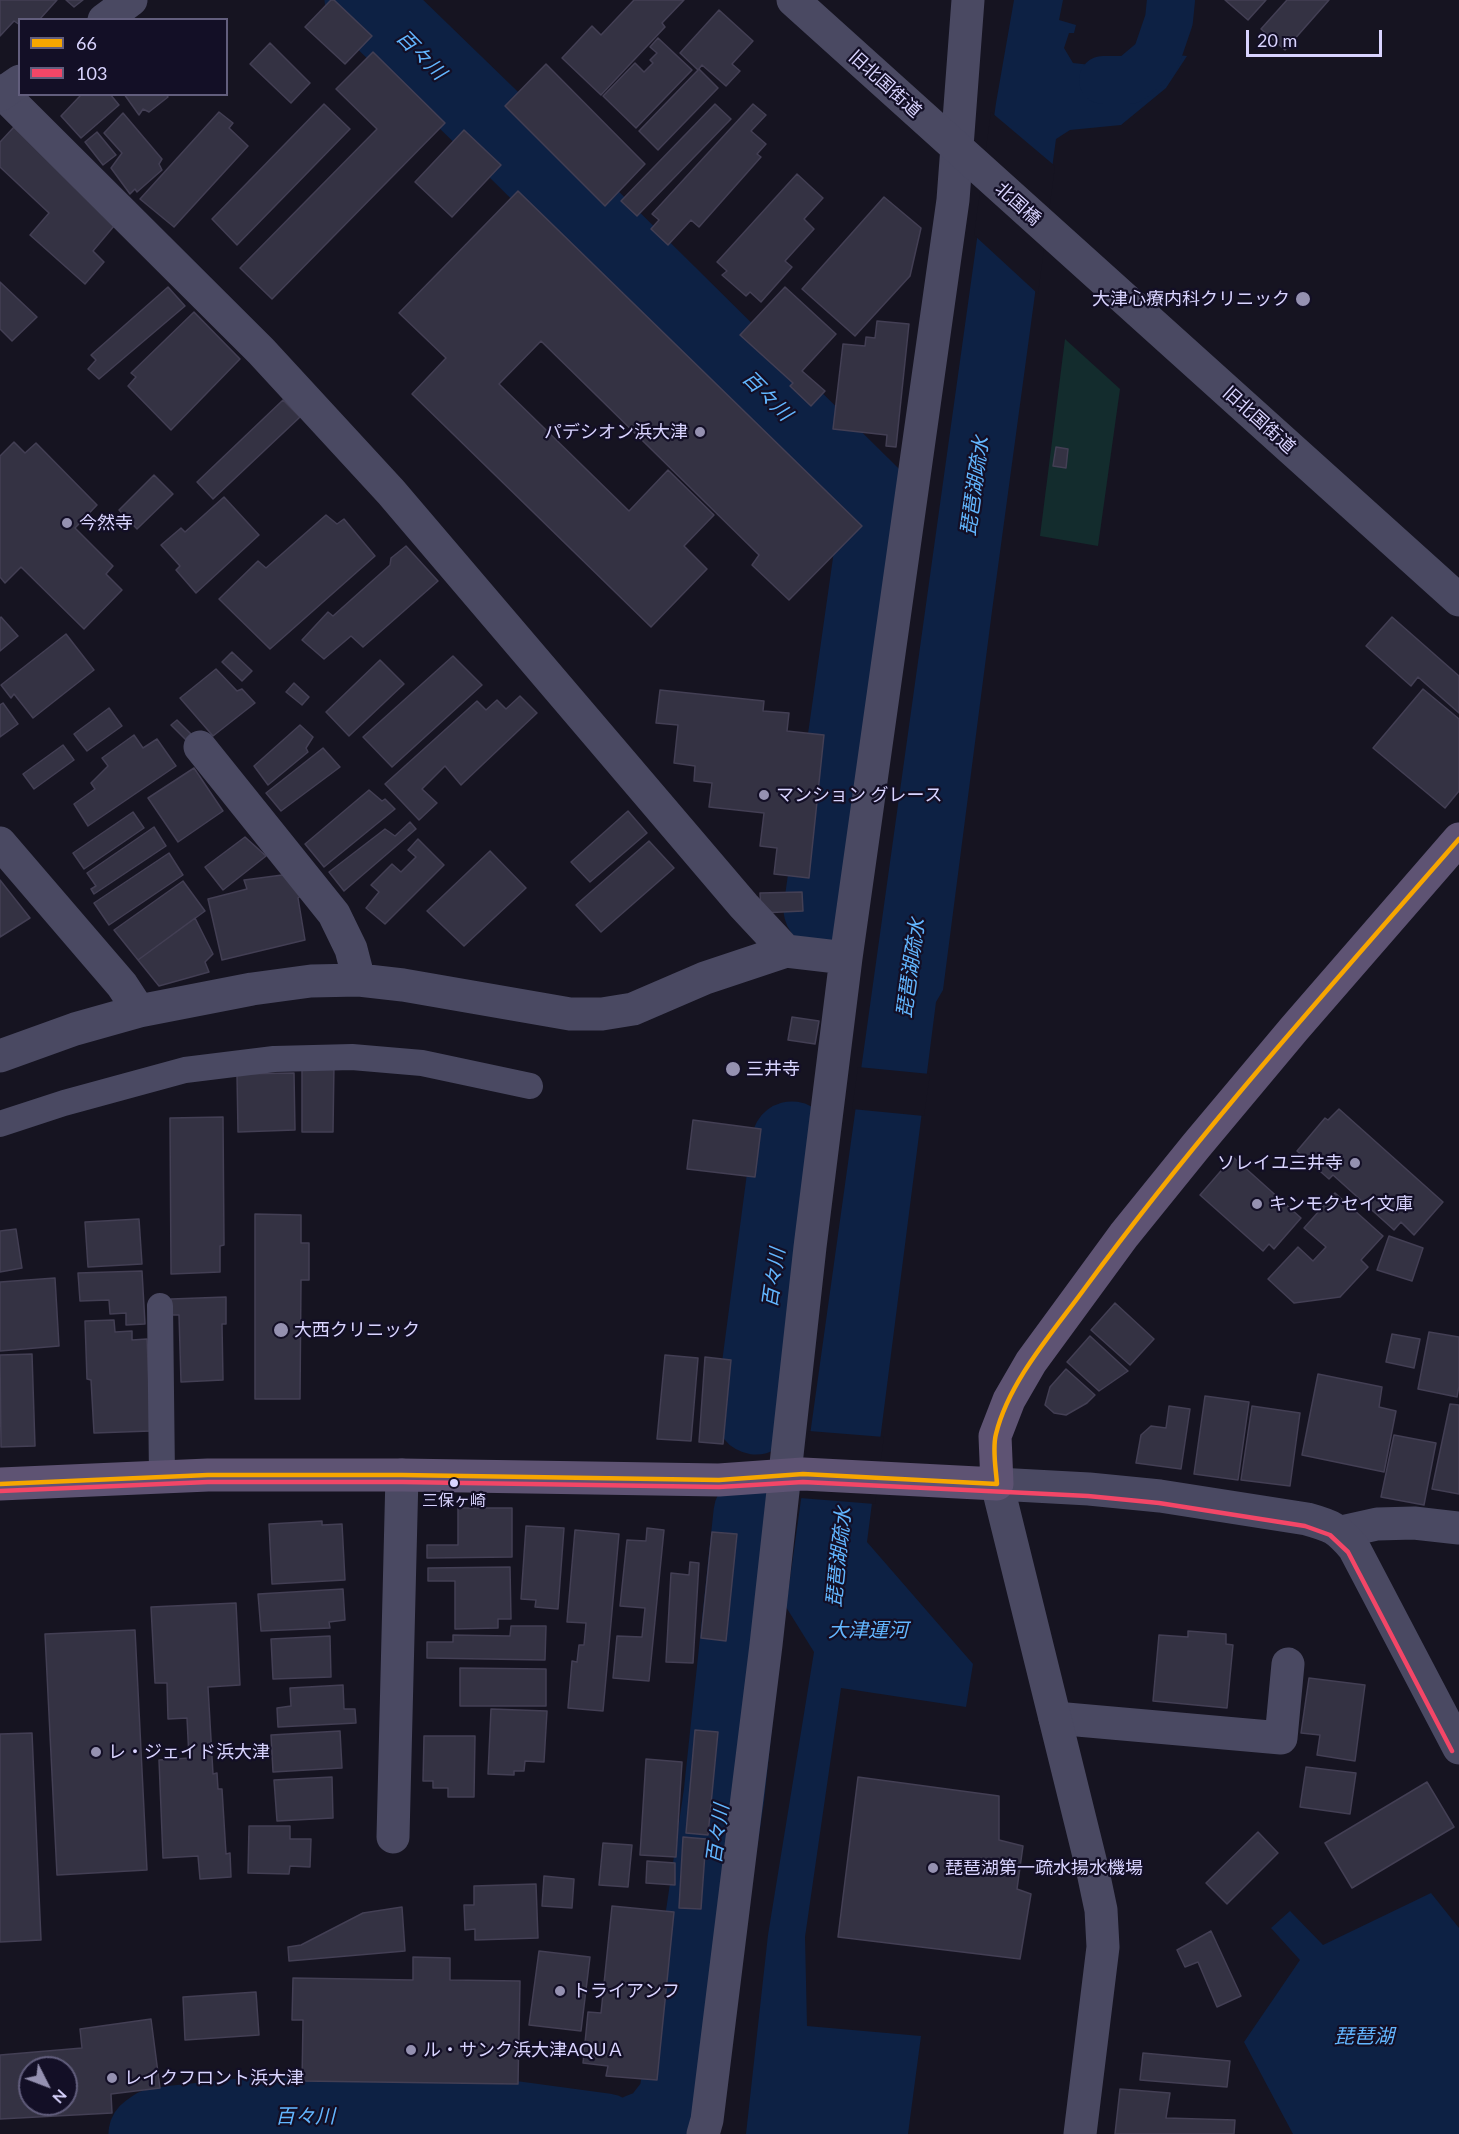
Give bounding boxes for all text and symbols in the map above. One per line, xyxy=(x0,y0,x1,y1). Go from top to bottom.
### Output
legend xyxy=(18,18,228,96)
scale bar xyxy=(1249,18,1386,56)
water label: 百々川 xyxy=(391,25,451,85)
text: 20 m xyxy=(1257,29,1297,51)
text: 66 xyxy=(76,32,97,54)
street label: 旧北国街道 xyxy=(844,46,926,122)
text: 103 xyxy=(76,62,107,84)
street label: 北国橋 xyxy=(991,178,1045,230)
place label: 大津心療内科クリニック xyxy=(1092,288,1290,310)
marker: 大津心療内科クリニック xyxy=(1294,290,1312,308)
water label: 百々川 xyxy=(737,366,797,426)
street label: 旧北国街道 xyxy=(1218,382,1300,458)
place label: パデシオン浜大津 xyxy=(544,421,688,443)
marker: パデシオン浜大津 xyxy=(693,425,707,439)
water label: 琵琶湖疏水 xyxy=(956,435,994,537)
place label: 今然寺 xyxy=(79,512,133,534)
marker: 今然寺 xyxy=(60,516,74,530)
place label: マンション グレース xyxy=(776,784,943,806)
marker: マンション グレース xyxy=(757,788,771,802)
water label: 琵琶湖疏水 xyxy=(892,917,930,1019)
place label: 三井寺 xyxy=(746,1058,800,1080)
marker: 三井寺 xyxy=(724,1060,742,1078)
place label: ソレイユ三井寺 xyxy=(1217,1152,1343,1174)
marker: ソレイユ三井寺 xyxy=(1348,1156,1362,1170)
place label: キンモクセイ文庫 xyxy=(1269,1193,1413,1215)
marker: キンモクセイ文庫 xyxy=(1250,1197,1264,1211)
water label: 百々川 xyxy=(758,1247,790,1309)
place label: 大西クリニック xyxy=(294,1319,420,1341)
marker: 大西クリニック xyxy=(272,1321,290,1339)
marker: 三保ヶ崎 xyxy=(448,1477,460,1489)
place label: 三保ヶ崎 xyxy=(422,1491,486,1511)
water label: 琵琶湖疏水 xyxy=(822,1506,856,1608)
water label: 大津運河 xyxy=(828,1619,908,1643)
place label: レ・ジェイド浜大津 xyxy=(108,1741,270,1763)
marker: レ・ジェイド浜大津 xyxy=(89,1745,103,1759)
water label: 百々川 xyxy=(702,1803,734,1865)
place label: 琵琶湖第一疏水揚水機場 xyxy=(945,1857,1143,1879)
marker: 琵琶湖第一疏水揚水機場 xyxy=(926,1861,940,1875)
place label: トライアンフ xyxy=(572,1980,680,2002)
marker: トライアンフ xyxy=(553,1984,567,1998)
water label: 琵琶湖 xyxy=(1334,2025,1394,2049)
place label: ル・サンク浜大津AQUＡ xyxy=(423,2039,625,2061)
marker: ル・サンク浜大津AQUＡ xyxy=(404,2043,418,2057)
north arrow xyxy=(18,2056,78,2116)
place label: レイクフロント浜大津 xyxy=(124,2067,304,2089)
marker: レイクフロント浜大津 xyxy=(105,2071,119,2085)
text: N xyxy=(49,2086,71,2108)
water label: 百々川 xyxy=(275,2105,335,2129)

